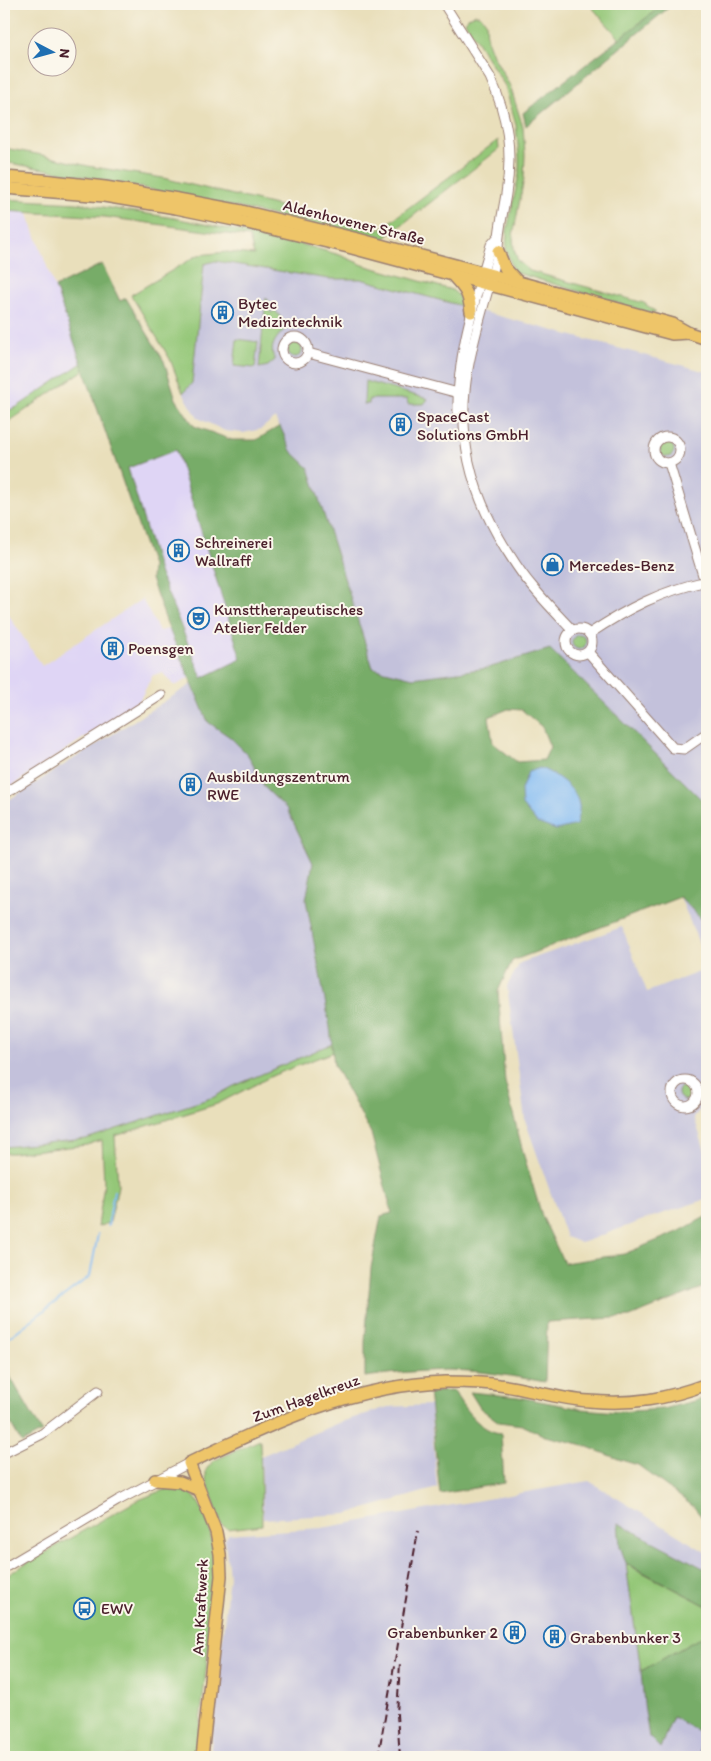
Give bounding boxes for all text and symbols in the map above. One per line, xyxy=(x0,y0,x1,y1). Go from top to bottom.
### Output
north arrow xyxy=(28,28,78,78)
text: N xyxy=(55,48,73,59)
street label: Aldenhovener Straße xyxy=(281,195,427,249)
place label: Bytec Medizintechnik xyxy=(238,294,342,331)
building icon: Bytec Medizintechnik xyxy=(210,300,234,324)
place label: SpaceCast Solutions GmbH xyxy=(417,407,529,444)
building icon: SpaceCast Solutions GmbH xyxy=(389,413,413,437)
place label: Schreinerei Wallraff xyxy=(195,533,272,570)
building icon: Schreinerei Wallraff xyxy=(167,539,191,563)
shop icon: Mercedes-Benz xyxy=(541,553,565,577)
place label: Mercedes-Benz xyxy=(569,556,675,575)
place label: Kunsttherapeutisches Atelier Felder xyxy=(214,600,363,637)
theatre icon: Kunsttherapeutisches Atelier Felder xyxy=(186,606,210,630)
building icon: Poensgen xyxy=(100,636,124,660)
place label: Poensgen xyxy=(128,639,194,658)
place label: Ausbildungszentrum RWE xyxy=(207,767,350,804)
building icon: Ausbildungszentrum RWE xyxy=(179,773,203,797)
street label: Zum Hagelkreuz xyxy=(250,1370,363,1426)
street label: Am Kraftwerk xyxy=(188,1558,212,1656)
bus stop icon: EWV xyxy=(73,1596,97,1620)
place label: EWV xyxy=(101,1599,134,1618)
building icon: Grabenbunker 2 xyxy=(502,1620,526,1644)
place label: Grabenbunker 2 xyxy=(387,1623,499,1642)
building icon: Grabenbunker 3 xyxy=(542,1625,566,1649)
place label: Grabenbunker 3 xyxy=(570,1628,681,1647)

